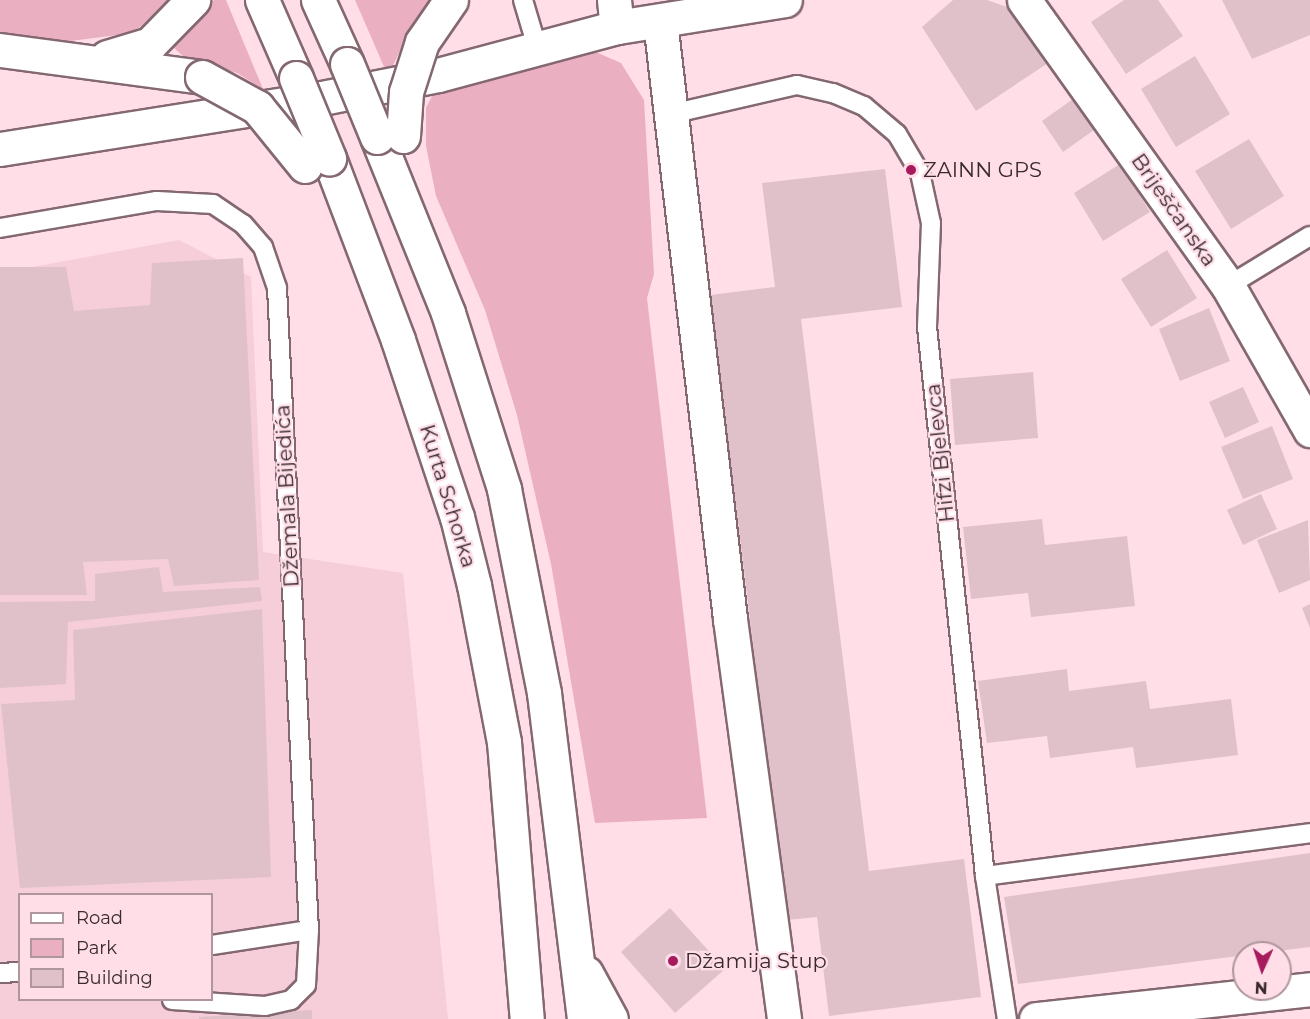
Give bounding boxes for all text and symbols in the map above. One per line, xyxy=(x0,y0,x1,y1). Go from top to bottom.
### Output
street label: Briješčanska xyxy=(1126,149,1222,271)
place label: ZAINN GPS xyxy=(923,157,1042,183)
marker: ZAINN GPS xyxy=(904,163,918,177)
street label: Hifzi Bjelevca xyxy=(920,382,960,524)
street label: Džemala Bijedića xyxy=(270,404,304,588)
street label: Kurta Schorka xyxy=(414,421,482,571)
legend xyxy=(18,893,213,1001)
text: Road xyxy=(76,907,123,929)
text: Park xyxy=(76,937,117,959)
north arrow xyxy=(1232,941,1292,1001)
place label: Džamija Stup xyxy=(685,948,827,974)
marker: Džamija Stup xyxy=(666,954,680,968)
text: Building xyxy=(76,967,153,989)
text: N xyxy=(1254,978,1268,997)

